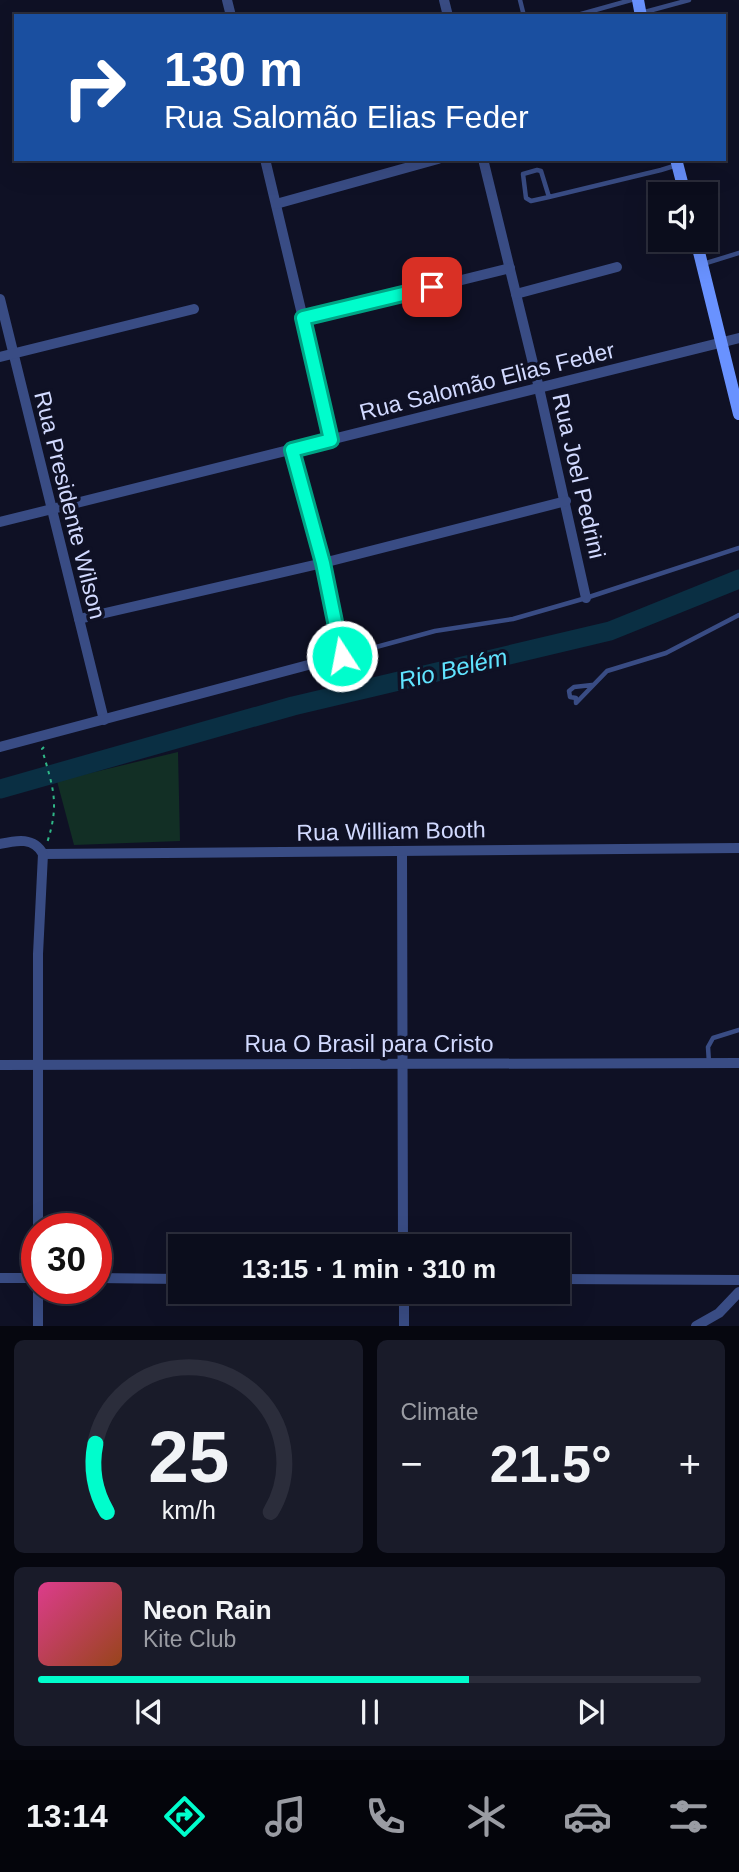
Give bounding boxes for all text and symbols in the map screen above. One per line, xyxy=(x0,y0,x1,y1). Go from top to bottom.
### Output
icon: right xyxy=(49,42,140,133)
text: 130 m xyxy=(164,42,303,96)
text: Rua Salomão Elias Feder xyxy=(164,99,529,135)
map controls xyxy=(648,182,718,252)
button: sound xyxy=(648,182,718,252)
pin xyxy=(402,257,462,317)
icon: arrive xyxy=(413,268,451,306)
street label: Rua Salomão Elias Feder xyxy=(357,337,618,425)
street label: Rua Presidente Wilson xyxy=(29,388,111,622)
street label: Rua Joel Pedrini xyxy=(547,391,611,561)
position arrow xyxy=(305,619,379,693)
water label: Rio Belém xyxy=(396,643,510,694)
street label: Rua William Booth xyxy=(296,816,486,846)
street label: Rua O Brasil para Cristo xyxy=(244,1031,494,1057)
speed limit sign: 30 xyxy=(21,1213,112,1304)
text: 13:15 · 1 min · 310 m xyxy=(242,1254,496,1284)
text: Climate xyxy=(401,1399,478,1425)
text: 25 xyxy=(148,1417,229,1498)
text: 21.5° xyxy=(490,1435,612,1493)
text: − xyxy=(401,1443,423,1485)
text: + xyxy=(679,1443,701,1485)
text: km/h xyxy=(161,1496,215,1524)
text: Neon Rain xyxy=(143,1595,272,1625)
text: Kite Club xyxy=(143,1626,236,1652)
icon: previous xyxy=(130,1693,168,1731)
icon: pause xyxy=(351,1693,389,1731)
icon: next xyxy=(572,1693,610,1731)
icon: directions xyxy=(160,1792,209,1841)
icon: music xyxy=(261,1792,310,1841)
icon: phone xyxy=(361,1792,410,1841)
icon: climate xyxy=(462,1792,511,1841)
icon: car xyxy=(563,1792,612,1841)
icon: filters xyxy=(664,1792,713,1841)
text: 13:14 xyxy=(26,1798,108,1834)

